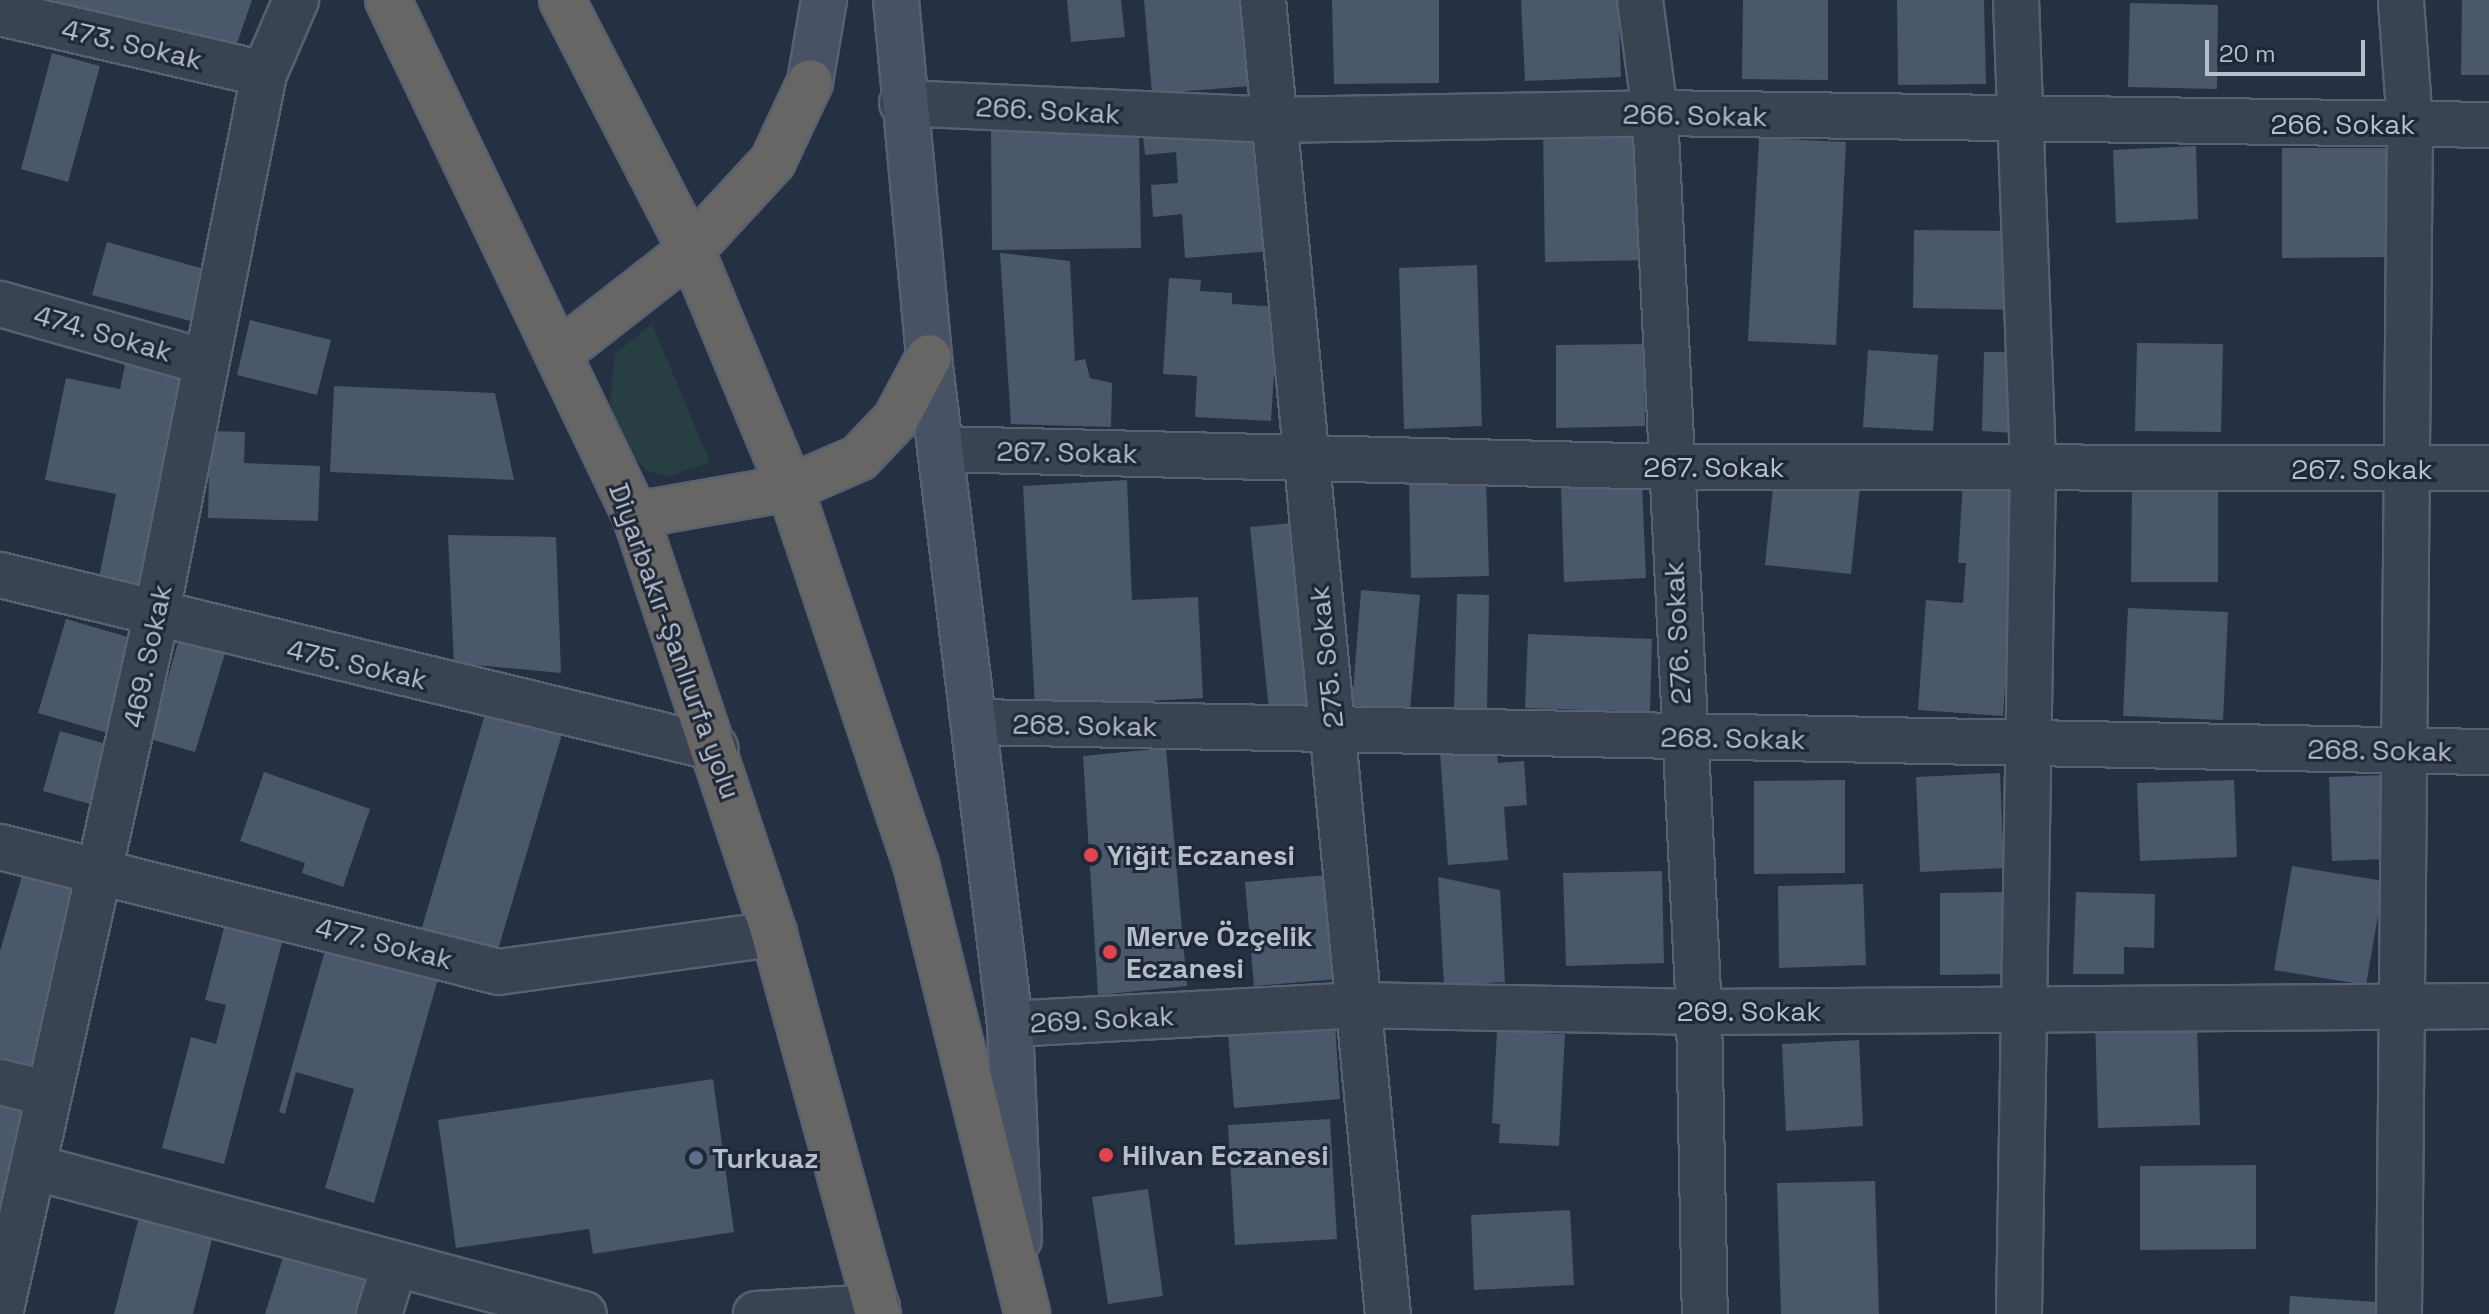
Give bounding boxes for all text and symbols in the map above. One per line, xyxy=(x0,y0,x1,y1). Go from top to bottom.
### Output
street label: 473. Sokak xyxy=(58,11,206,77)
scale bar xyxy=(2209,24,2369,74)
text: 20 m xyxy=(2219,38,2276,69)
street label: 266. Sokak xyxy=(974,89,1122,131)
street label: 266. Sokak xyxy=(1622,97,1768,133)
street label: 266. Sokak xyxy=(2270,107,2416,141)
street label: 474. Sokak xyxy=(30,297,176,369)
street label: 267. Sokak xyxy=(996,434,1138,470)
street label: 267. Sokak xyxy=(1643,450,1785,484)
street label: 267. Sokak xyxy=(2291,452,2433,486)
street label: Diyarbakır-Şanlıurfa yolu xyxy=(602,478,748,804)
street label: 276. Sokak xyxy=(1656,560,1698,706)
street label: 469. Sokak xyxy=(115,581,179,731)
street label: 275. Sokak xyxy=(1302,584,1350,730)
street label: 475. Sokak xyxy=(283,631,431,697)
street label: 268. Sokak xyxy=(1012,707,1158,743)
street label: 268. Sokak xyxy=(1660,720,1806,756)
street label: 268. Sokak xyxy=(2307,732,2453,768)
place label: Yiğit Eczanesi xyxy=(1107,838,1295,872)
marker: Yiğit Eczanesi xyxy=(1082,846,1100,864)
street label: 477. Sokak xyxy=(312,910,456,976)
place label: Merve Özçelik Eczanesi xyxy=(1126,919,1313,985)
marker: Merve Özçelik Eczanesi xyxy=(1101,943,1119,961)
street label: 269. Sokak xyxy=(1676,994,1822,1028)
street label: 269. Sokak xyxy=(1028,998,1176,1040)
place label: Hilvan Eczanesi xyxy=(1122,1138,1329,1172)
place label: Turkuaz xyxy=(712,1141,819,1175)
marker: Hilvan Eczanesi xyxy=(1097,1146,1115,1164)
marker: Turkuaz xyxy=(687,1149,705,1167)

